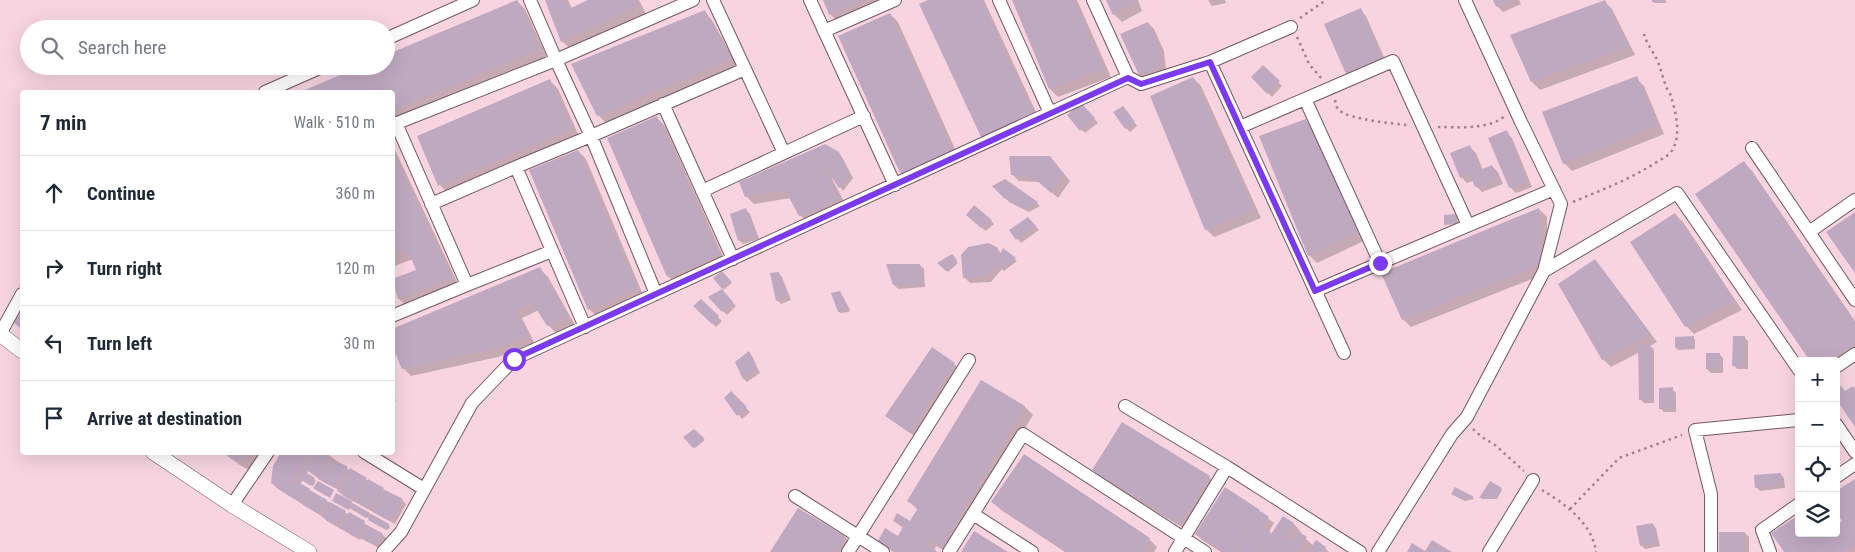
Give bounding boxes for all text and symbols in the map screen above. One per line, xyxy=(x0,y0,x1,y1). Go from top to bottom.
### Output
search box xyxy=(20,20,395,75)
icon: search xyxy=(38,34,66,62)
text: Search here xyxy=(78,36,166,59)
text: 7 min xyxy=(40,111,87,135)
text: Walk · 510 m xyxy=(294,113,375,132)
icon: ahead xyxy=(40,179,68,207)
text: Continue xyxy=(87,182,155,205)
text: 360 m xyxy=(336,184,375,203)
route end xyxy=(1369,252,1392,275)
icon: right xyxy=(40,254,68,282)
text: Turn right xyxy=(87,257,162,280)
text: 120 m xyxy=(336,259,375,278)
icon: left xyxy=(40,329,68,357)
text: Turn left xyxy=(87,332,152,355)
text: 30 m xyxy=(343,334,375,353)
route start xyxy=(503,348,526,371)
map controls xyxy=(1795,357,1840,537)
button: + xyxy=(1795,357,1840,402)
button: − xyxy=(1795,402,1840,447)
icon: arrive xyxy=(40,404,68,432)
text: Arrive at destination xyxy=(87,407,242,430)
button: locate xyxy=(1795,447,1840,492)
button: layers xyxy=(1795,492,1840,537)

